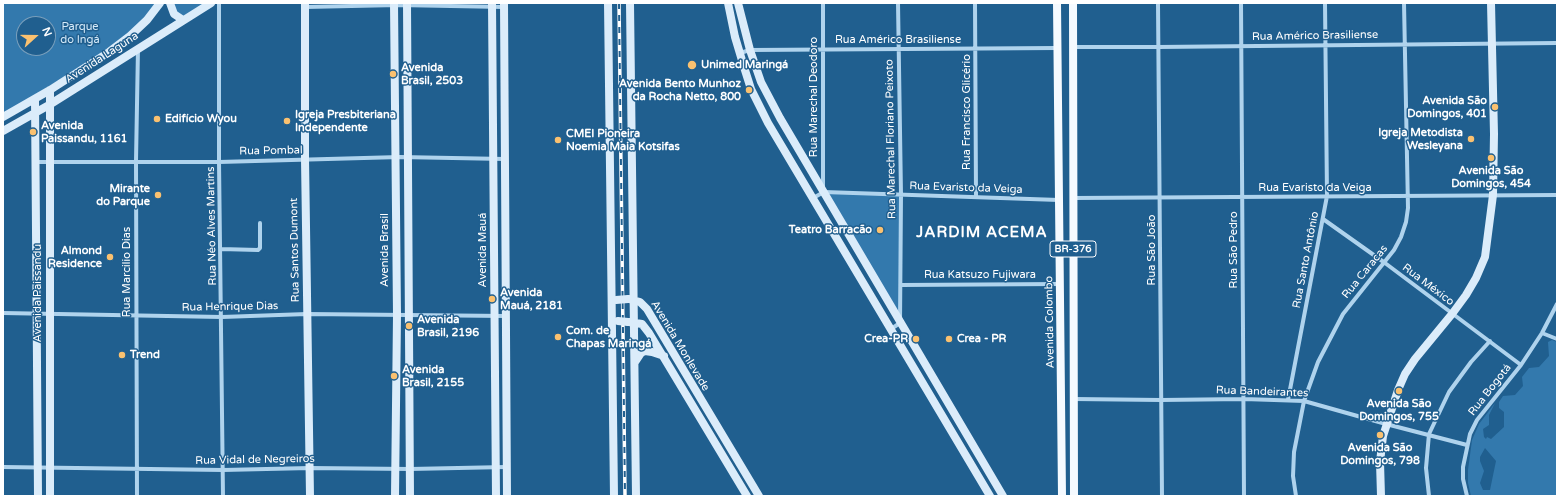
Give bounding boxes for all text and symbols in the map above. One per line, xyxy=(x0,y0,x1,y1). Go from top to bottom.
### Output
north arrow xyxy=(16,16,56,56)
park label: Parque do Ingá xyxy=(60,20,100,46)
text: N xyxy=(39,25,54,38)
street label: Rua Américo Brasiliense xyxy=(1252,28,1378,44)
street label: Avenida Laguna xyxy=(63,30,141,86)
street label: Rua Américo Brasiliense xyxy=(835,33,961,47)
street label: Rua Marechal Deodoro xyxy=(807,37,821,157)
street label: Rua Francisco Glicério xyxy=(960,54,974,170)
place label: Unimed Maringá xyxy=(701,58,788,72)
marker: Unimed Maringá xyxy=(686,59,698,71)
street label: Rua Marechal Floriano Peixoto xyxy=(883,59,899,219)
place label: Avenida Brasil, 2503 xyxy=(401,61,463,87)
marker: Avenida Brasil, 2503 xyxy=(388,69,398,79)
place label: Avenida Bento Munhoz da Rocha Netto, 800 xyxy=(619,77,741,103)
marker: Avenida Bento Munhoz da Rocha Netto, 800 xyxy=(744,85,754,95)
place label: Avenida São Domingos, 401 xyxy=(1407,94,1487,120)
marker: Avenida São Domingos, 401 xyxy=(1490,102,1500,112)
place label: Igreja Presbiteriana Independente xyxy=(295,108,396,134)
place label: Edifício Wyou xyxy=(165,112,237,126)
marker: Edifício Wyou xyxy=(152,114,162,124)
marker: Igreja Presbiteriana Independente xyxy=(282,116,292,126)
place label: Avenida Paissandu, 1161 xyxy=(41,119,127,145)
place label: Igreja Metodista Wesleyana xyxy=(1378,126,1463,152)
marker: Avenida Paissandu, 1161 xyxy=(28,127,38,137)
place label: CMEI Pioneira Noemia Maia Kotsifas xyxy=(566,127,680,153)
marker: Igreja Metodista Wesleyana xyxy=(1466,134,1476,144)
marker: CMEI Pioneira Noemia Maia Kotsifas xyxy=(553,135,563,145)
street label: Rua Pombal xyxy=(239,144,303,158)
marker: Avenida São Domingos, 454 xyxy=(1486,153,1496,163)
place label: Avenida São Domingos, 454 xyxy=(1451,164,1531,190)
street label: Rua Néo Alves Martins xyxy=(204,166,220,286)
street label: Rua Evaristo da Veiga xyxy=(909,179,1023,197)
street label: Rua Evaristo da Veiga xyxy=(1258,181,1372,195)
place label: Mirante do Parque xyxy=(96,182,150,208)
marker: Mirante do Parque xyxy=(153,190,163,200)
street label: Rua Santos Dumont xyxy=(287,198,303,302)
street label: Rua Santo Antônio xyxy=(1290,210,1322,310)
street label: Rua São Pedro xyxy=(1227,211,1241,289)
street label: Avenida Brasil xyxy=(378,213,392,287)
street label: Avenida Mauá xyxy=(476,213,490,287)
street label: Rua São João xyxy=(1145,215,1159,285)
place label: Teatro Barracão xyxy=(789,223,872,237)
district label: JARDIM ACEMA xyxy=(916,224,1048,242)
marker: Teatro Barracão xyxy=(875,225,885,235)
street label: Rua Marcilio Dias xyxy=(120,227,134,317)
road number: BR-376 xyxy=(1050,241,1096,257)
street label: Rua Caracas xyxy=(1339,243,1391,301)
street label: Avenida Paissandu xyxy=(31,244,45,342)
place label: Almond Residence xyxy=(48,244,102,270)
marker: Almond Residence xyxy=(105,252,115,262)
street label: Rua México xyxy=(1400,261,1456,309)
street label: Rua Katsuzo Fujiwara xyxy=(924,268,1036,282)
street label: Avenida Colombo xyxy=(1043,276,1057,368)
place label: Avenida Mauá, 2181 xyxy=(500,286,563,312)
marker: Avenida Mauá, 2181 xyxy=(487,294,497,304)
street label: Avenida Monlevade xyxy=(648,298,712,394)
street label: Rua Henrique Dias xyxy=(182,300,278,314)
place label: Avenida Brasil, 2196 xyxy=(417,313,479,339)
marker: Avenida Brasil, 2196 xyxy=(404,321,414,331)
place label: Com. de Chapas Maringá xyxy=(566,324,651,350)
marker: Com. de Chapas Maringá xyxy=(553,332,563,342)
place label: Crea-PR xyxy=(864,332,908,346)
place label: Crea - PR xyxy=(957,332,1006,346)
marker: Crea-PR xyxy=(911,334,921,344)
marker: Crea - PR xyxy=(944,334,954,344)
place label: Trend xyxy=(130,348,160,362)
marker: Trend xyxy=(117,350,127,360)
street label: Rua Bogotá xyxy=(1466,362,1514,418)
place label: Avenida Brasil, 2155 xyxy=(402,363,464,389)
marker: Avenida Brasil, 2155 xyxy=(389,371,399,381)
street label: Rua Bandeirantes xyxy=(1216,384,1308,400)
marker: Avenida São Domingos, 755 xyxy=(1394,386,1404,396)
place label: Avenida São Domingos, 755 xyxy=(1359,397,1439,423)
marker: Avenida São Domingos, 798 xyxy=(1375,430,1385,440)
place label: Avenida São Domingos, 798 xyxy=(1340,441,1420,467)
street label: Rua Vidal de Negreiros xyxy=(195,452,315,468)

